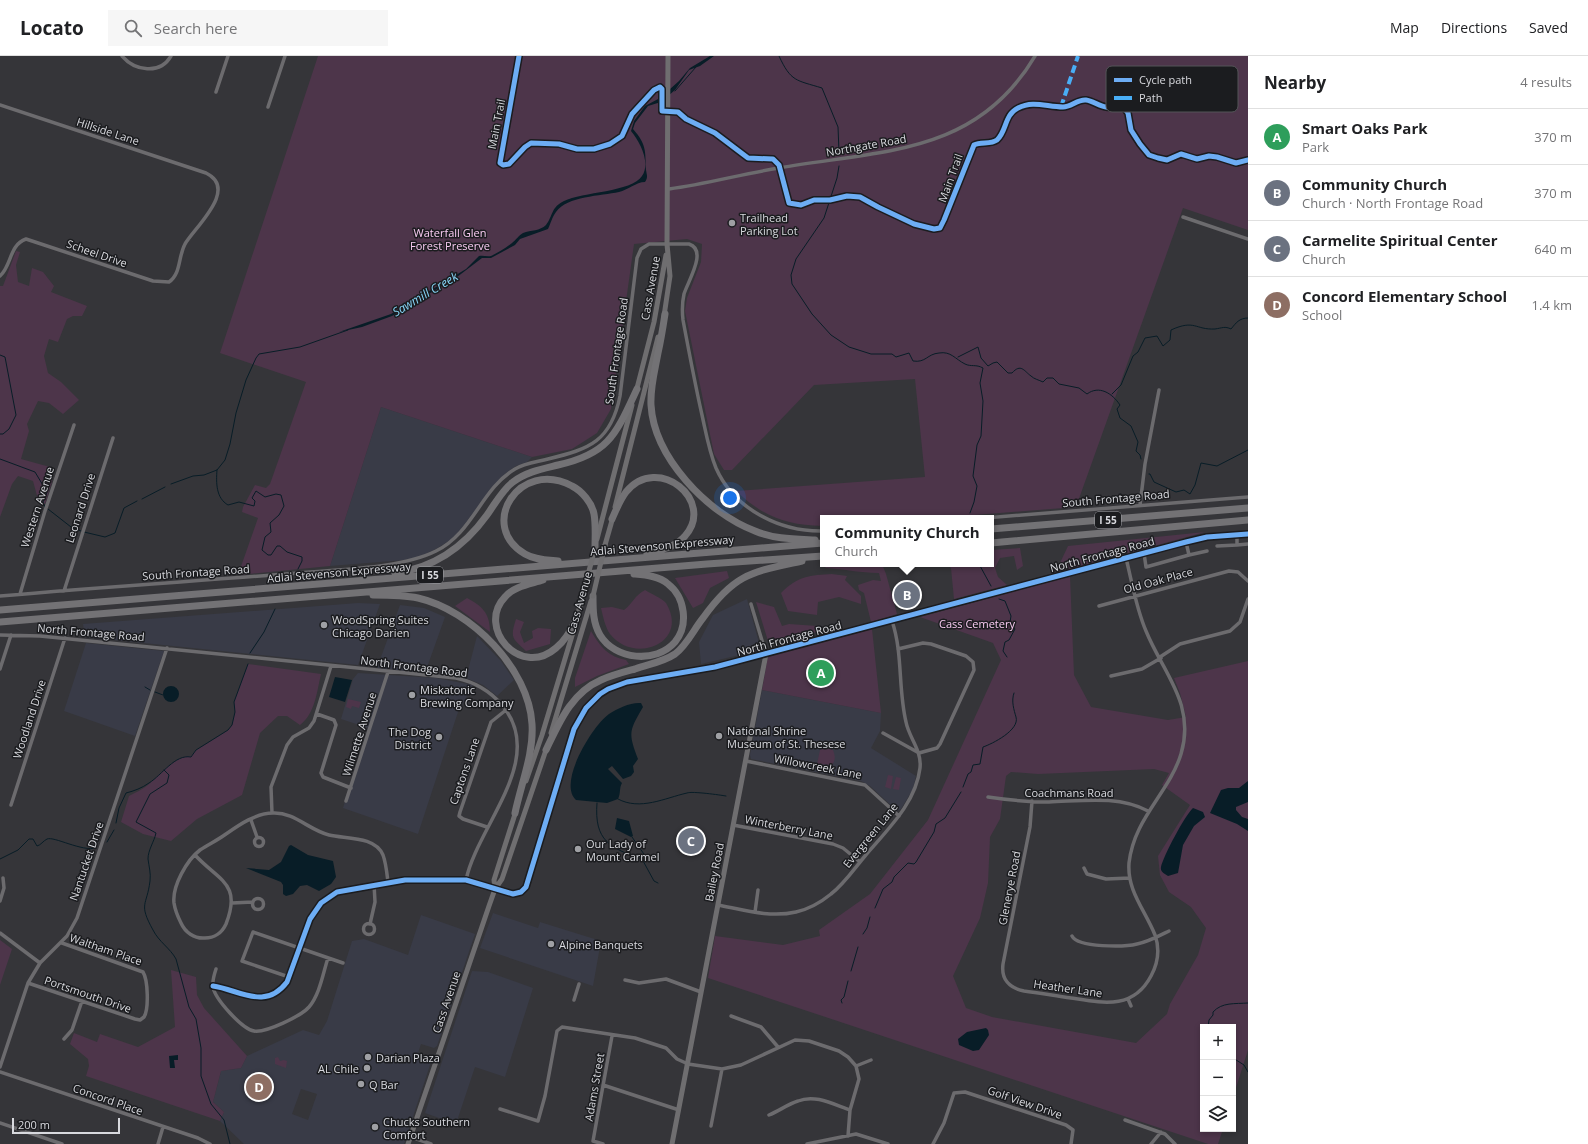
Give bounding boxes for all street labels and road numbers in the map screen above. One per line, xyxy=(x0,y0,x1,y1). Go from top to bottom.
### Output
street label: Main Trail xyxy=(484,98,508,150)
street label: Hillside Lane xyxy=(75,114,141,148)
street label: Northgate Road xyxy=(825,131,907,159)
street label: Main Trail xyxy=(934,152,966,204)
street label: Scheel Drive xyxy=(65,236,129,270)
street label: Cass Avenue xyxy=(637,255,663,321)
street label: South Frontage Road xyxy=(601,297,631,405)
street label: Western Avenue xyxy=(17,465,57,549)
street label: Leonard Drive xyxy=(62,471,98,545)
street label: South Frontage Road xyxy=(1062,486,1170,510)
road number: I 55 xyxy=(1095,512,1121,528)
street label: Adlai Stevenson Expressway xyxy=(590,531,735,559)
street label: North Frontage Road xyxy=(1048,533,1156,575)
street label: Adlai Stevenson Expressway xyxy=(267,558,412,586)
street label: South Frontage Road xyxy=(142,561,250,583)
street label: Old Oak Place xyxy=(1122,564,1194,596)
road number: I 55 xyxy=(417,567,443,583)
street label: Cass Avenue xyxy=(563,570,595,636)
street label: North Frontage Road xyxy=(735,617,843,659)
street label: North Frontage Road xyxy=(37,620,145,644)
street label: North Frontage Road xyxy=(360,652,468,680)
street label: Woodland Drive xyxy=(9,678,49,760)
street label: Wilmette Avenue xyxy=(338,690,380,778)
street label: Captons Lane xyxy=(446,735,482,807)
street label: Willowcreek Lane xyxy=(773,750,863,782)
street label: Coachmans Road xyxy=(1024,785,1114,800)
street label: Evergreen Lane xyxy=(839,799,901,871)
street label: Winterberry Lane xyxy=(744,811,834,843)
street label: Nantucket Drive xyxy=(65,819,107,903)
street label: Bailey Road xyxy=(701,841,727,903)
street label: Glenerye Road xyxy=(994,850,1024,926)
street label: Waltham Place xyxy=(68,930,144,968)
street label: Cass Avenue xyxy=(428,969,464,1035)
street label: Portsmouth Drive xyxy=(43,972,133,1016)
street label: Heather Lane xyxy=(1033,976,1103,1000)
street label: Adams Street xyxy=(581,1052,607,1122)
street label: Concord Place xyxy=(71,1080,145,1118)
street label: Golf View Drive xyxy=(986,1082,1064,1122)

